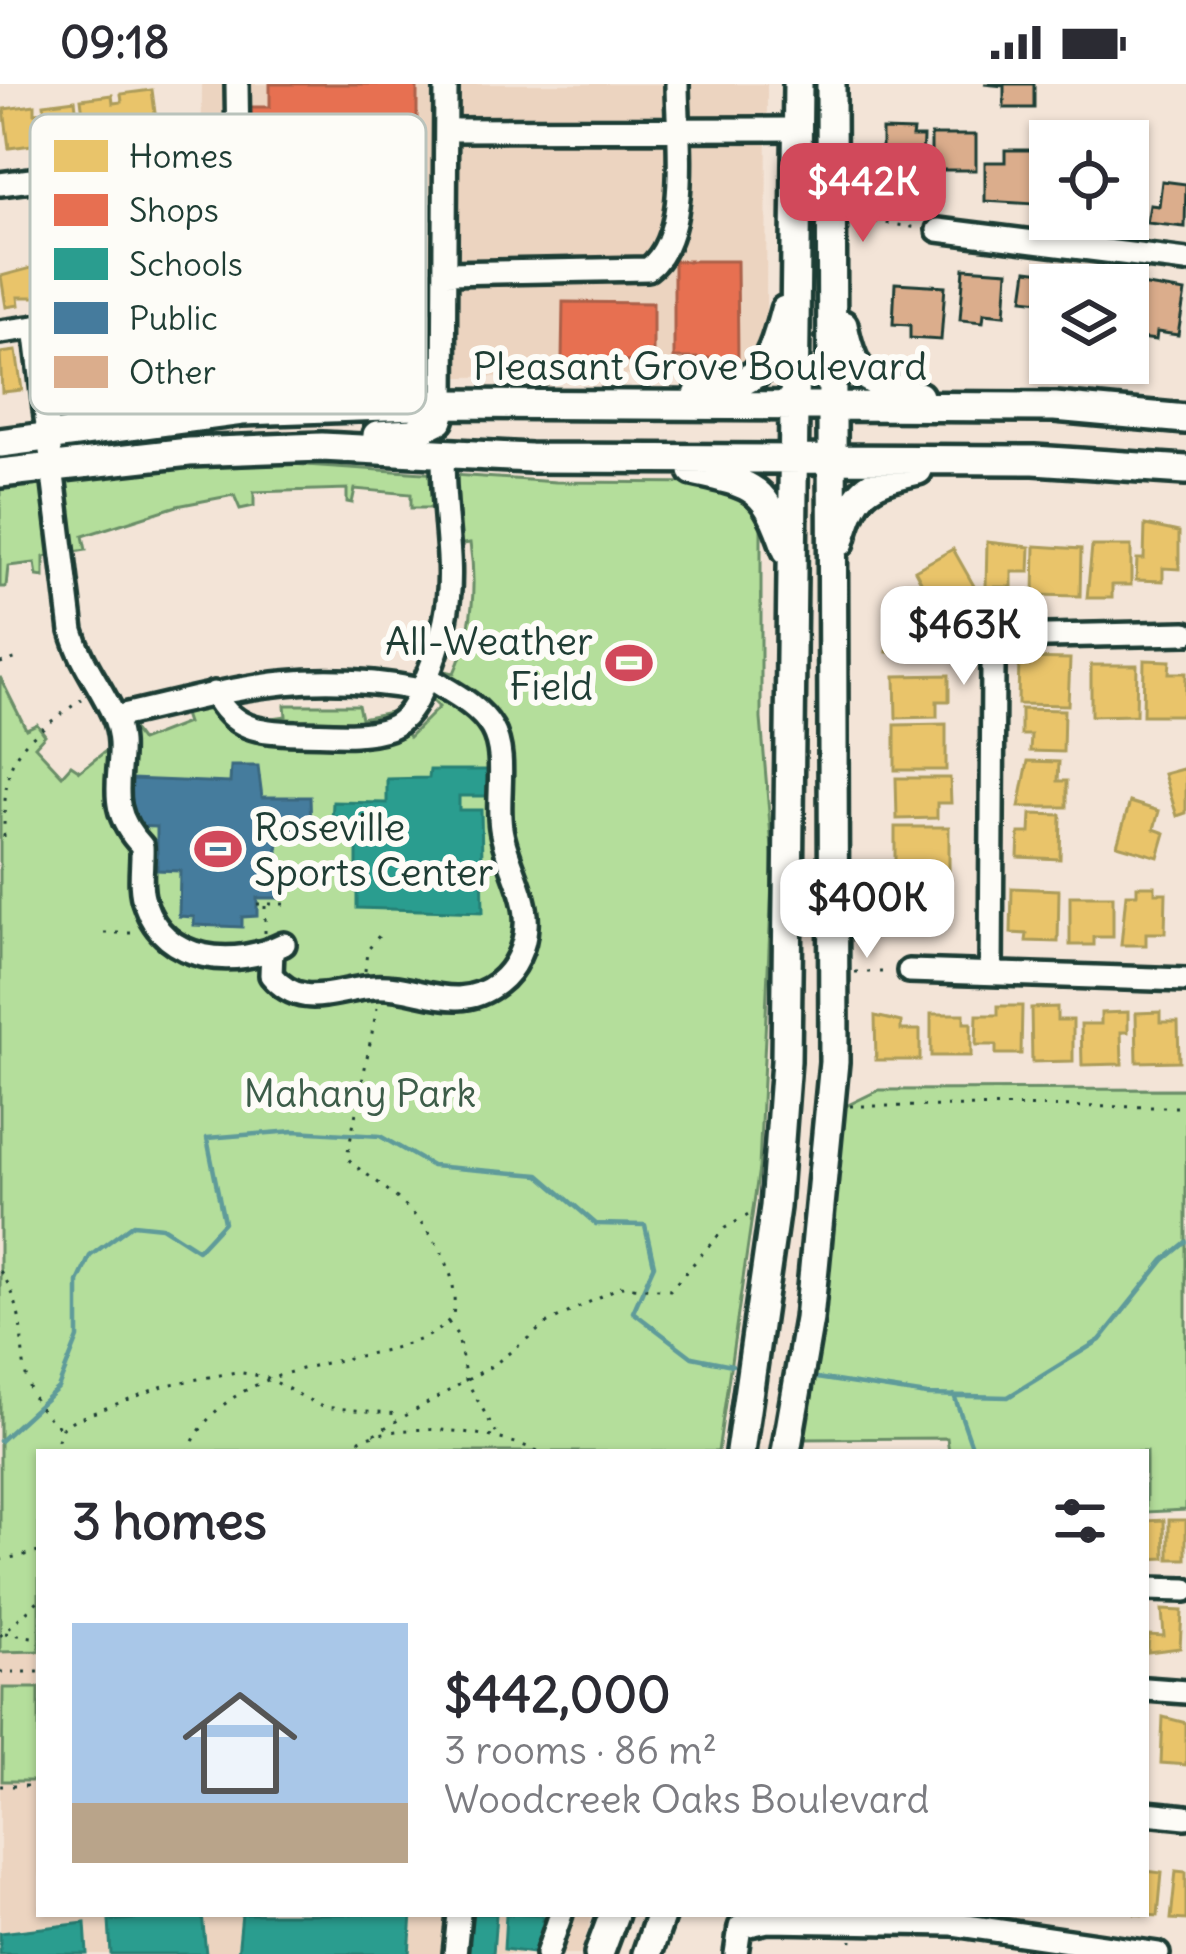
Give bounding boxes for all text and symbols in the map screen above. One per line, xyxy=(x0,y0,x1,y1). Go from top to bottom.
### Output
text: 09:18 xyxy=(60,14,169,70)
legend xyxy=(30,114,426,414)
map controls xyxy=(1029,120,1149,384)
button: locate xyxy=(1029,120,1149,240)
text: Homes xyxy=(129,135,233,177)
pin: $442K xyxy=(779,143,947,245)
text: $442K xyxy=(807,157,919,206)
text: Shops xyxy=(129,189,219,231)
text: Schools xyxy=(129,243,243,285)
button: layers xyxy=(1029,264,1149,384)
text: Public xyxy=(129,297,218,339)
street label: Pleasant Grove Boulevard xyxy=(473,342,927,391)
text: Other xyxy=(129,351,216,393)
pin: $463K xyxy=(880,586,1048,688)
text: $463K xyxy=(908,600,1020,649)
place label: All-Weather Field xyxy=(385,617,593,711)
sports icon: All-Weather Field xyxy=(604,638,654,688)
place label: Roseville Sports Center xyxy=(254,803,494,897)
sports icon: Roseville Sports Center xyxy=(193,824,243,874)
pin: $400K xyxy=(783,859,951,961)
text: $400K xyxy=(807,873,927,922)
park label: Mahany Park xyxy=(244,1069,476,1118)
icon: filters xyxy=(1047,1488,1113,1554)
text: 3 homes xyxy=(72,1489,267,1553)
text: $442,000 xyxy=(444,1662,671,1726)
icon: home xyxy=(168,1671,312,1815)
text: 3 rooms · 86 m² xyxy=(444,1726,717,1775)
text: Woodcreek Oaks Boulevard xyxy=(444,1775,929,1824)

